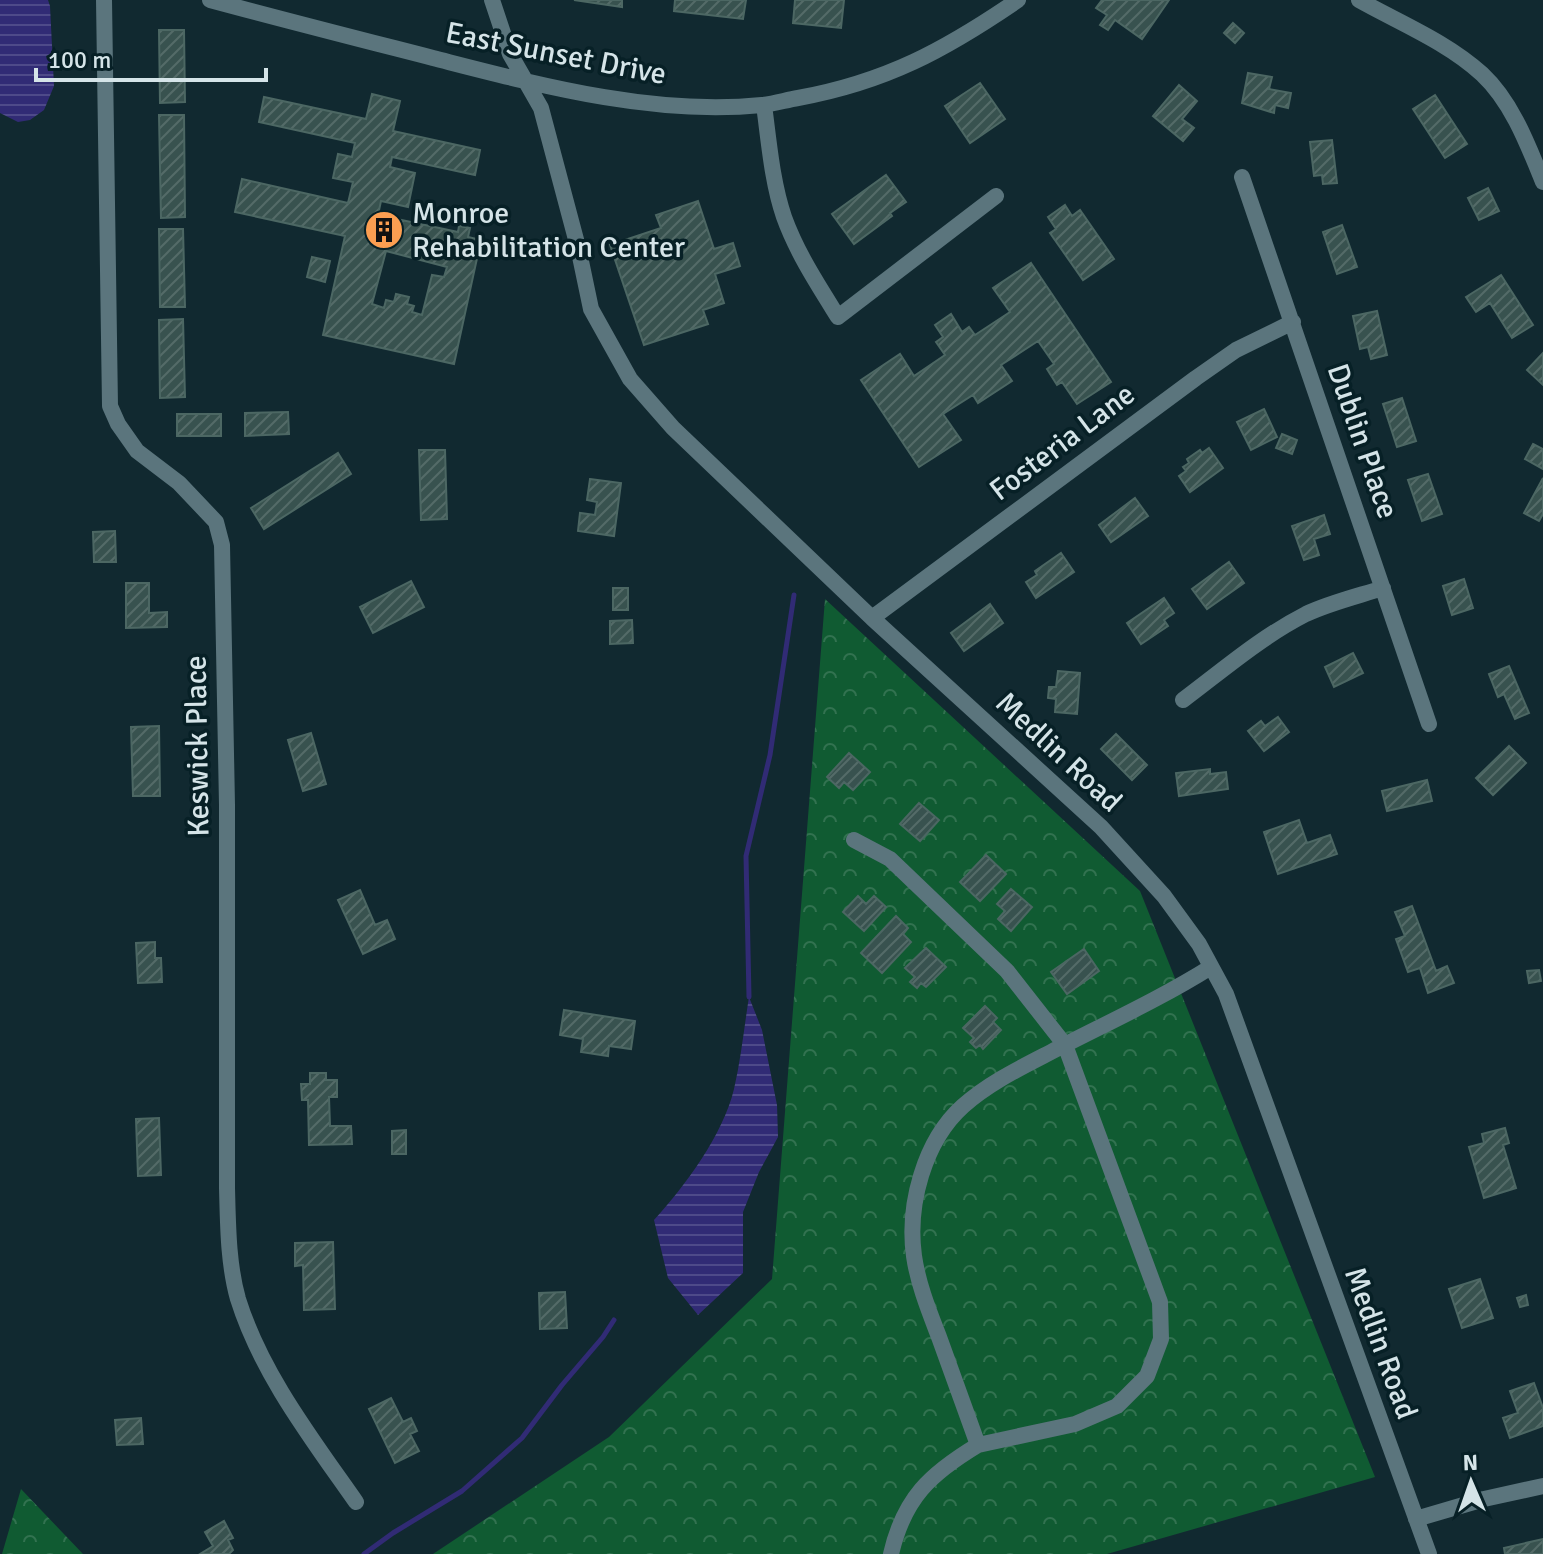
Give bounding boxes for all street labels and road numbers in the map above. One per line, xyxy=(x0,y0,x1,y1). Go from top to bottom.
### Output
street label: East Sunset Drive xyxy=(442,14,669,93)
street label: Dublin Place xyxy=(1319,359,1406,523)
street label: Fosteria Lane xyxy=(982,376,1142,509)
street label: Keswick Place xyxy=(177,655,218,837)
street label: Medlin Road xyxy=(988,685,1129,820)
street label: Medlin Road xyxy=(1336,1262,1425,1424)

